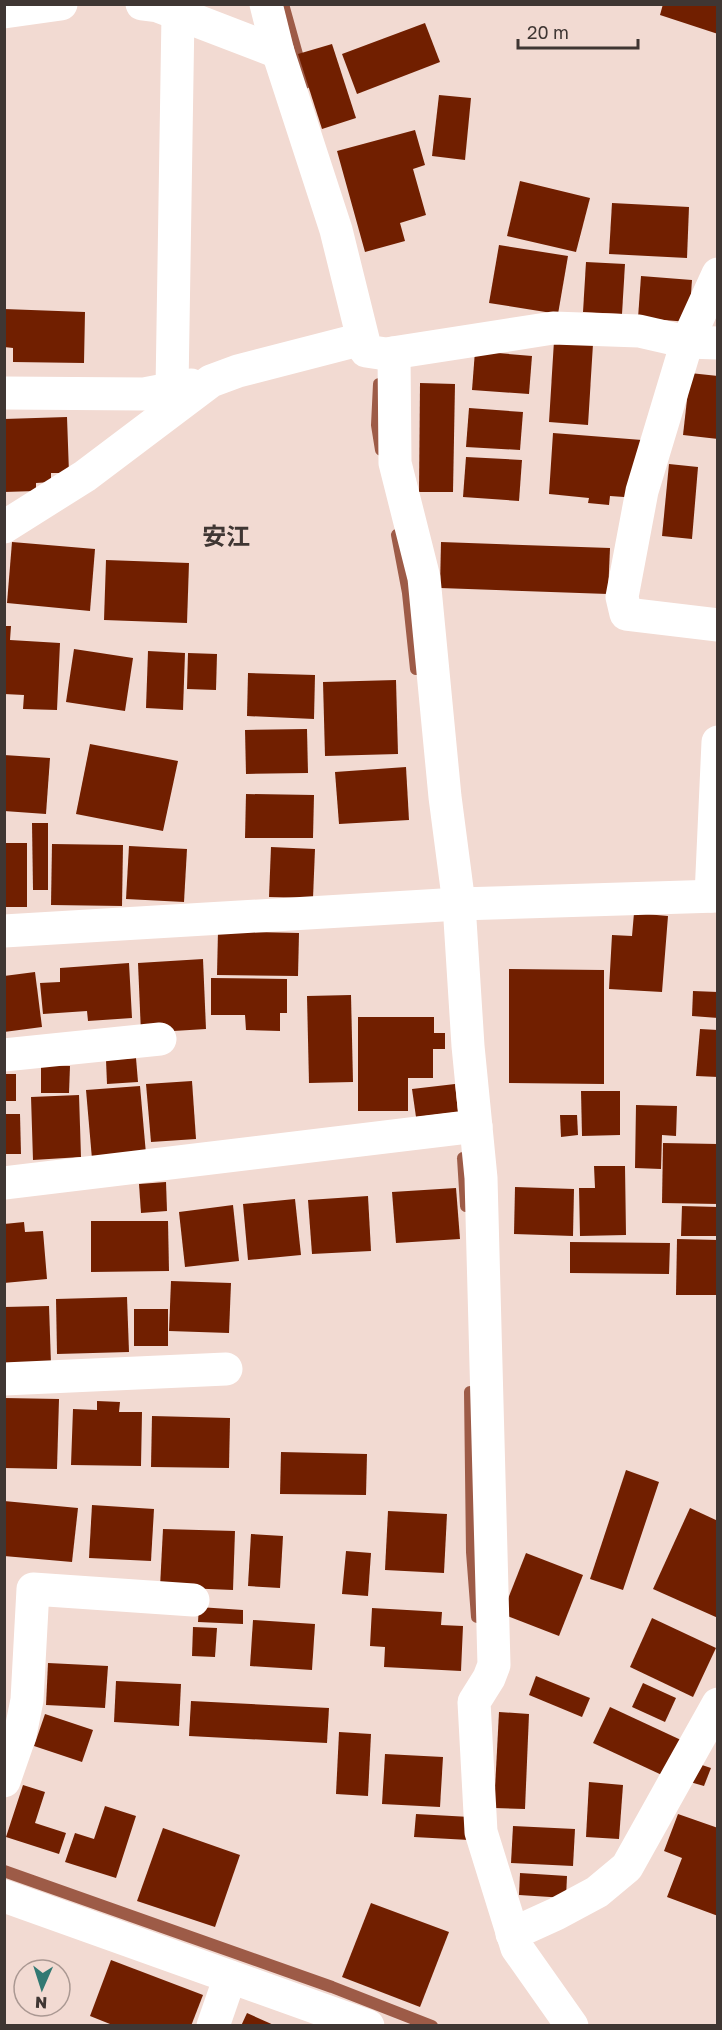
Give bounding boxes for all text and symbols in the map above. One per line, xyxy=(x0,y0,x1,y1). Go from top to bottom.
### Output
scale bar xyxy=(518,12,638,50)
text: 20 m xyxy=(527,21,569,43)
district label: 安江 xyxy=(202,521,250,550)
north arrow xyxy=(12,1958,72,2018)
text: N xyxy=(35,1993,48,2013)

